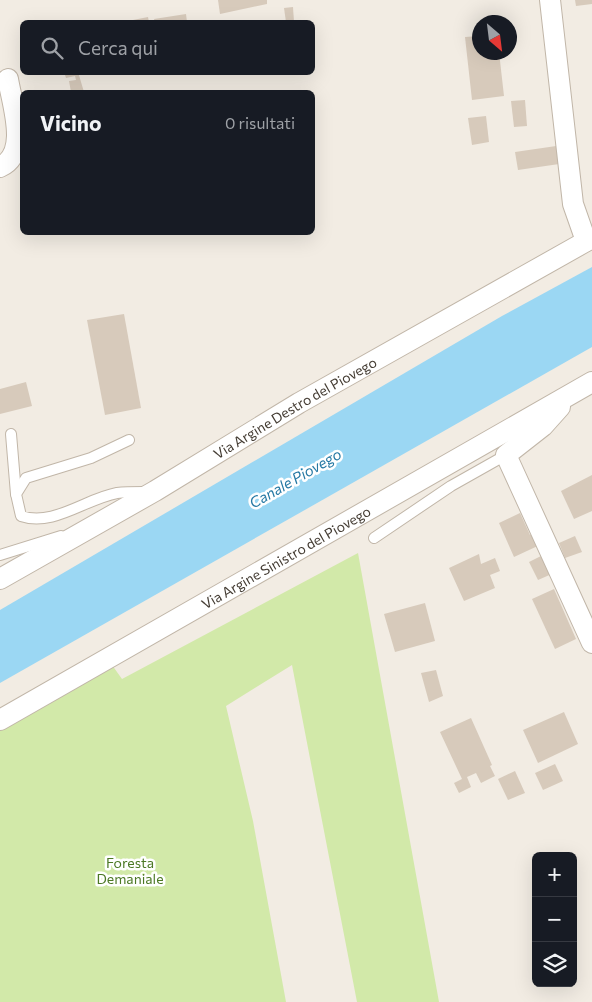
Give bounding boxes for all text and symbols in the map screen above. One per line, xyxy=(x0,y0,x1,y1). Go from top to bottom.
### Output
north arrow xyxy=(472,15,517,60)
search box xyxy=(20,20,315,75)
icon: search xyxy=(38,34,66,62)
text: Cerca qui xyxy=(78,36,158,59)
text: Vicino xyxy=(40,110,101,135)
text: 0 risultati xyxy=(225,113,295,132)
street label: Via Argine Destro del Piovego xyxy=(210,353,379,462)
water label: Canale Piovego xyxy=(246,444,344,512)
street label: Via Argine Sinistro del Piovego xyxy=(198,502,373,612)
map controls xyxy=(532,852,577,987)
button: + xyxy=(532,852,577,897)
park label: Foresta Demaniale xyxy=(96,854,164,887)
button: − xyxy=(532,897,577,942)
button: layers xyxy=(532,942,577,987)

